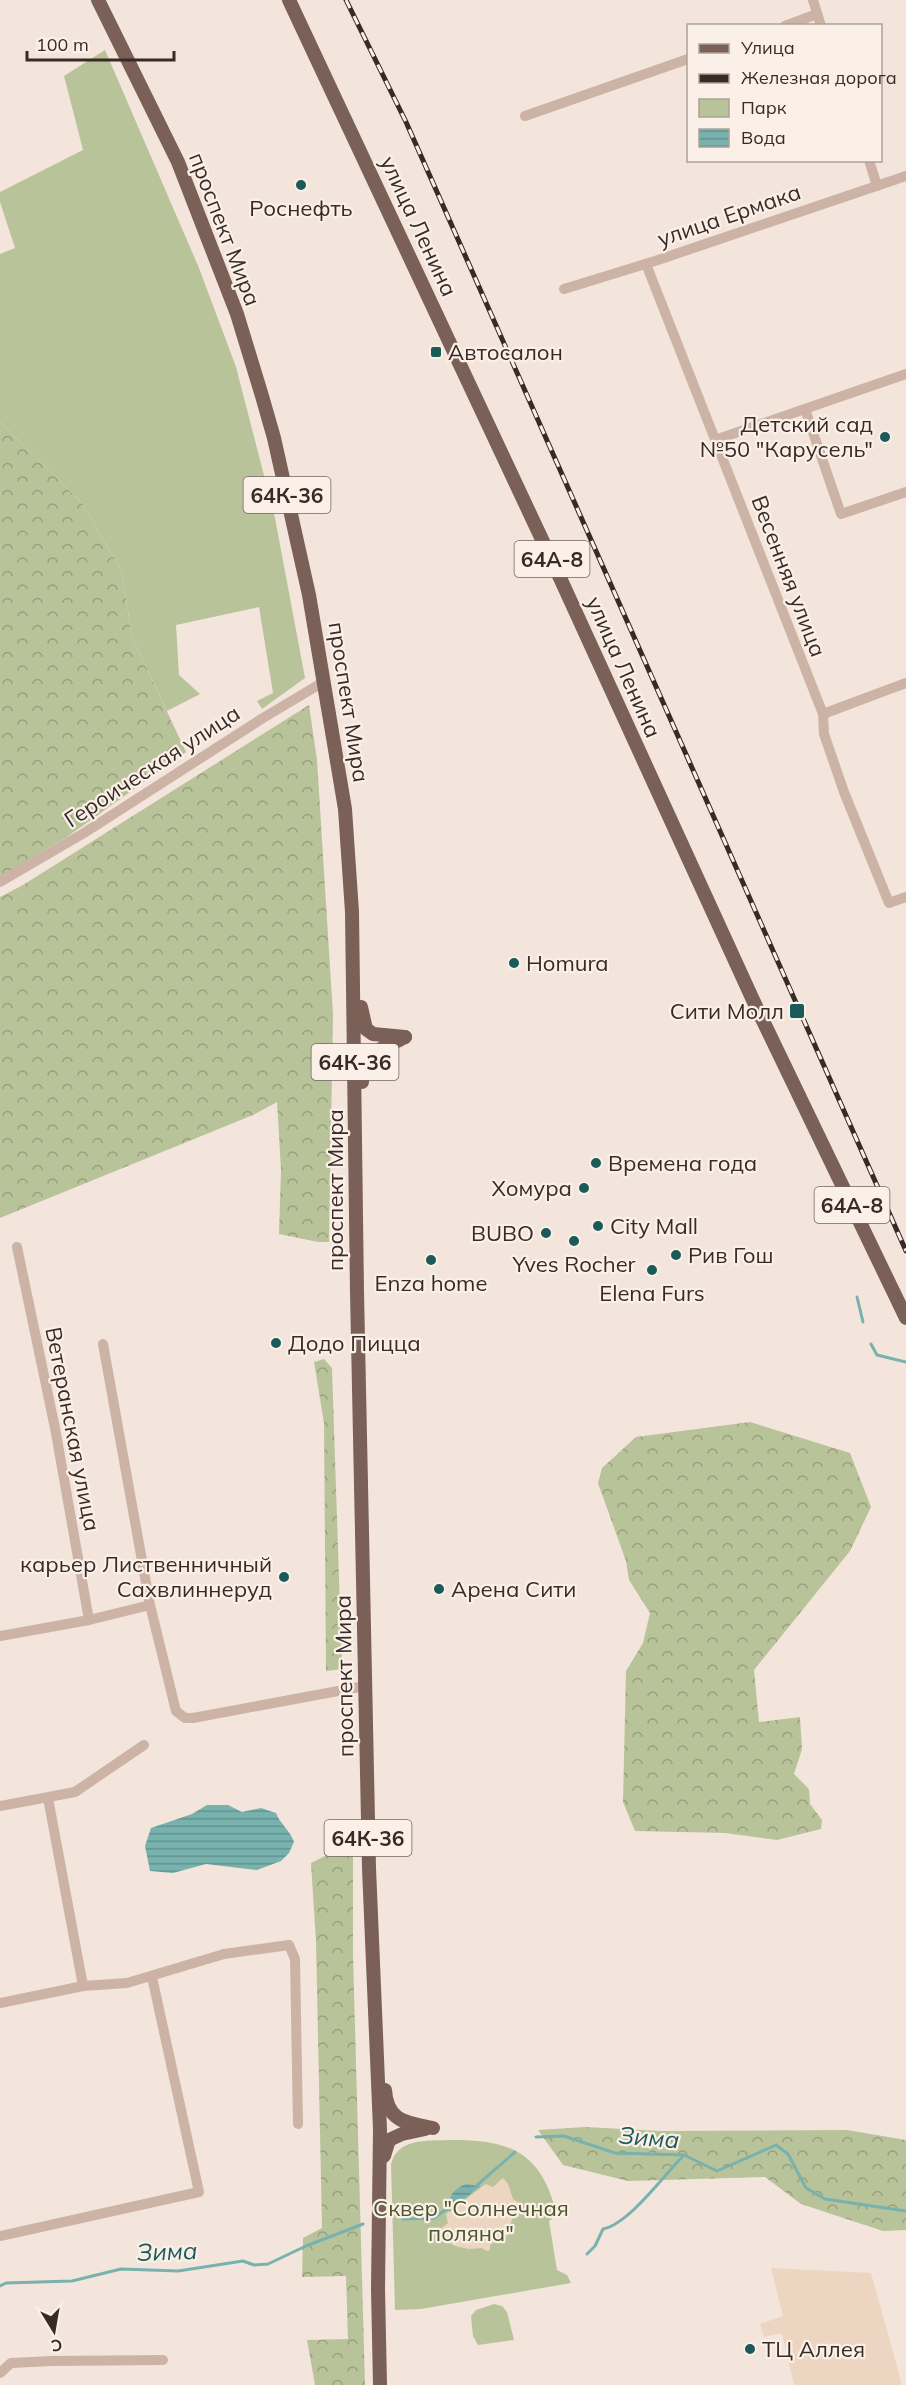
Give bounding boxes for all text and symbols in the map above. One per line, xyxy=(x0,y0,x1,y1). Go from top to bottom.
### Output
scale bar xyxy=(27,24,174,62)
legend xyxy=(687,24,882,162)
text: 100 m xyxy=(36,33,89,56)
text: Улица xyxy=(740,36,795,59)
text: Железная дорога xyxy=(741,66,897,89)
text: Парк xyxy=(741,96,787,119)
text: Вода xyxy=(741,126,786,149)
street label: проспект Мира xyxy=(183,148,267,310)
street label: улица Ленина xyxy=(374,151,464,301)
street label: улица Ермака xyxy=(654,177,804,253)
marker: Роснефть xyxy=(294,178,308,192)
place label: Роснефть xyxy=(249,194,353,222)
place label: Автосалон xyxy=(448,338,563,366)
marker: Автосалон xyxy=(429,345,443,359)
place label: Детский сад №50 "Карусель" xyxy=(700,410,873,463)
marker: Детский сад №50 "Карусель" xyxy=(878,430,892,444)
road number: 64К-36 xyxy=(244,477,330,513)
street label: Весенняя улица xyxy=(745,491,833,661)
road number: 64А-8 xyxy=(514,541,590,577)
street label: улица Ленина xyxy=(580,592,668,742)
street label: проспект Мира xyxy=(322,620,376,784)
street label: Героическая улица xyxy=(59,699,245,833)
place label: Homura xyxy=(526,949,609,977)
marker: Homura xyxy=(507,956,521,970)
place label: Сити Молл xyxy=(670,997,784,1025)
marker: Сити Молл xyxy=(788,1002,806,1020)
road number: 64К-36 xyxy=(312,1044,398,1080)
street label: проспект Мира xyxy=(321,1109,349,1271)
place label: Времена года xyxy=(608,1149,757,1177)
marker: Времена года xyxy=(589,1156,603,1170)
place label: Хомура xyxy=(491,1174,572,1202)
marker: Хомура xyxy=(577,1181,591,1195)
road number: 64А-8 xyxy=(814,1187,890,1223)
place label: City Mall xyxy=(610,1212,698,1240)
place label: BUBO xyxy=(471,1219,534,1247)
marker: City Mall xyxy=(591,1219,605,1233)
marker: BUBO xyxy=(539,1226,553,1240)
marker: Yves Rocher xyxy=(567,1234,581,1248)
place label: Рив Гош xyxy=(688,1241,774,1269)
marker: Рив Гош xyxy=(669,1248,683,1262)
place label: Yves Rocher xyxy=(511,1250,636,1278)
marker: Enza home xyxy=(424,1253,438,1267)
marker: Elena Furs xyxy=(645,1263,659,1277)
place label: Enza home xyxy=(375,1269,487,1297)
place label: Elena Furs xyxy=(599,1279,705,1307)
street label: Ветеранская улица xyxy=(39,1324,107,1534)
place label: Додо Пицца xyxy=(288,1329,421,1357)
marker: Додо Пицца xyxy=(269,1336,283,1350)
place label: карьер Лиственничный Сахвлиннеруд xyxy=(20,1550,272,1603)
marker: карьер Лиственничный Сахвлиннеруд xyxy=(277,1570,291,1584)
place label: Арена Сити xyxy=(451,1575,576,1603)
marker: Арена Сити xyxy=(432,1582,446,1596)
street label: проспект Мира xyxy=(329,1595,359,1757)
road number: 64К-36 xyxy=(324,1820,412,1856)
water label: Зима xyxy=(617,2119,681,2155)
park label: Сквер "Солнечная поляна" xyxy=(373,2194,569,2247)
water label: Зима xyxy=(136,2235,198,2267)
north arrow xyxy=(24,2301,84,2361)
text: С xyxy=(50,2335,64,2357)
place label: ТЦ Аллея xyxy=(762,2335,865,2363)
marker: ТЦ Аллея xyxy=(743,2342,757,2356)

